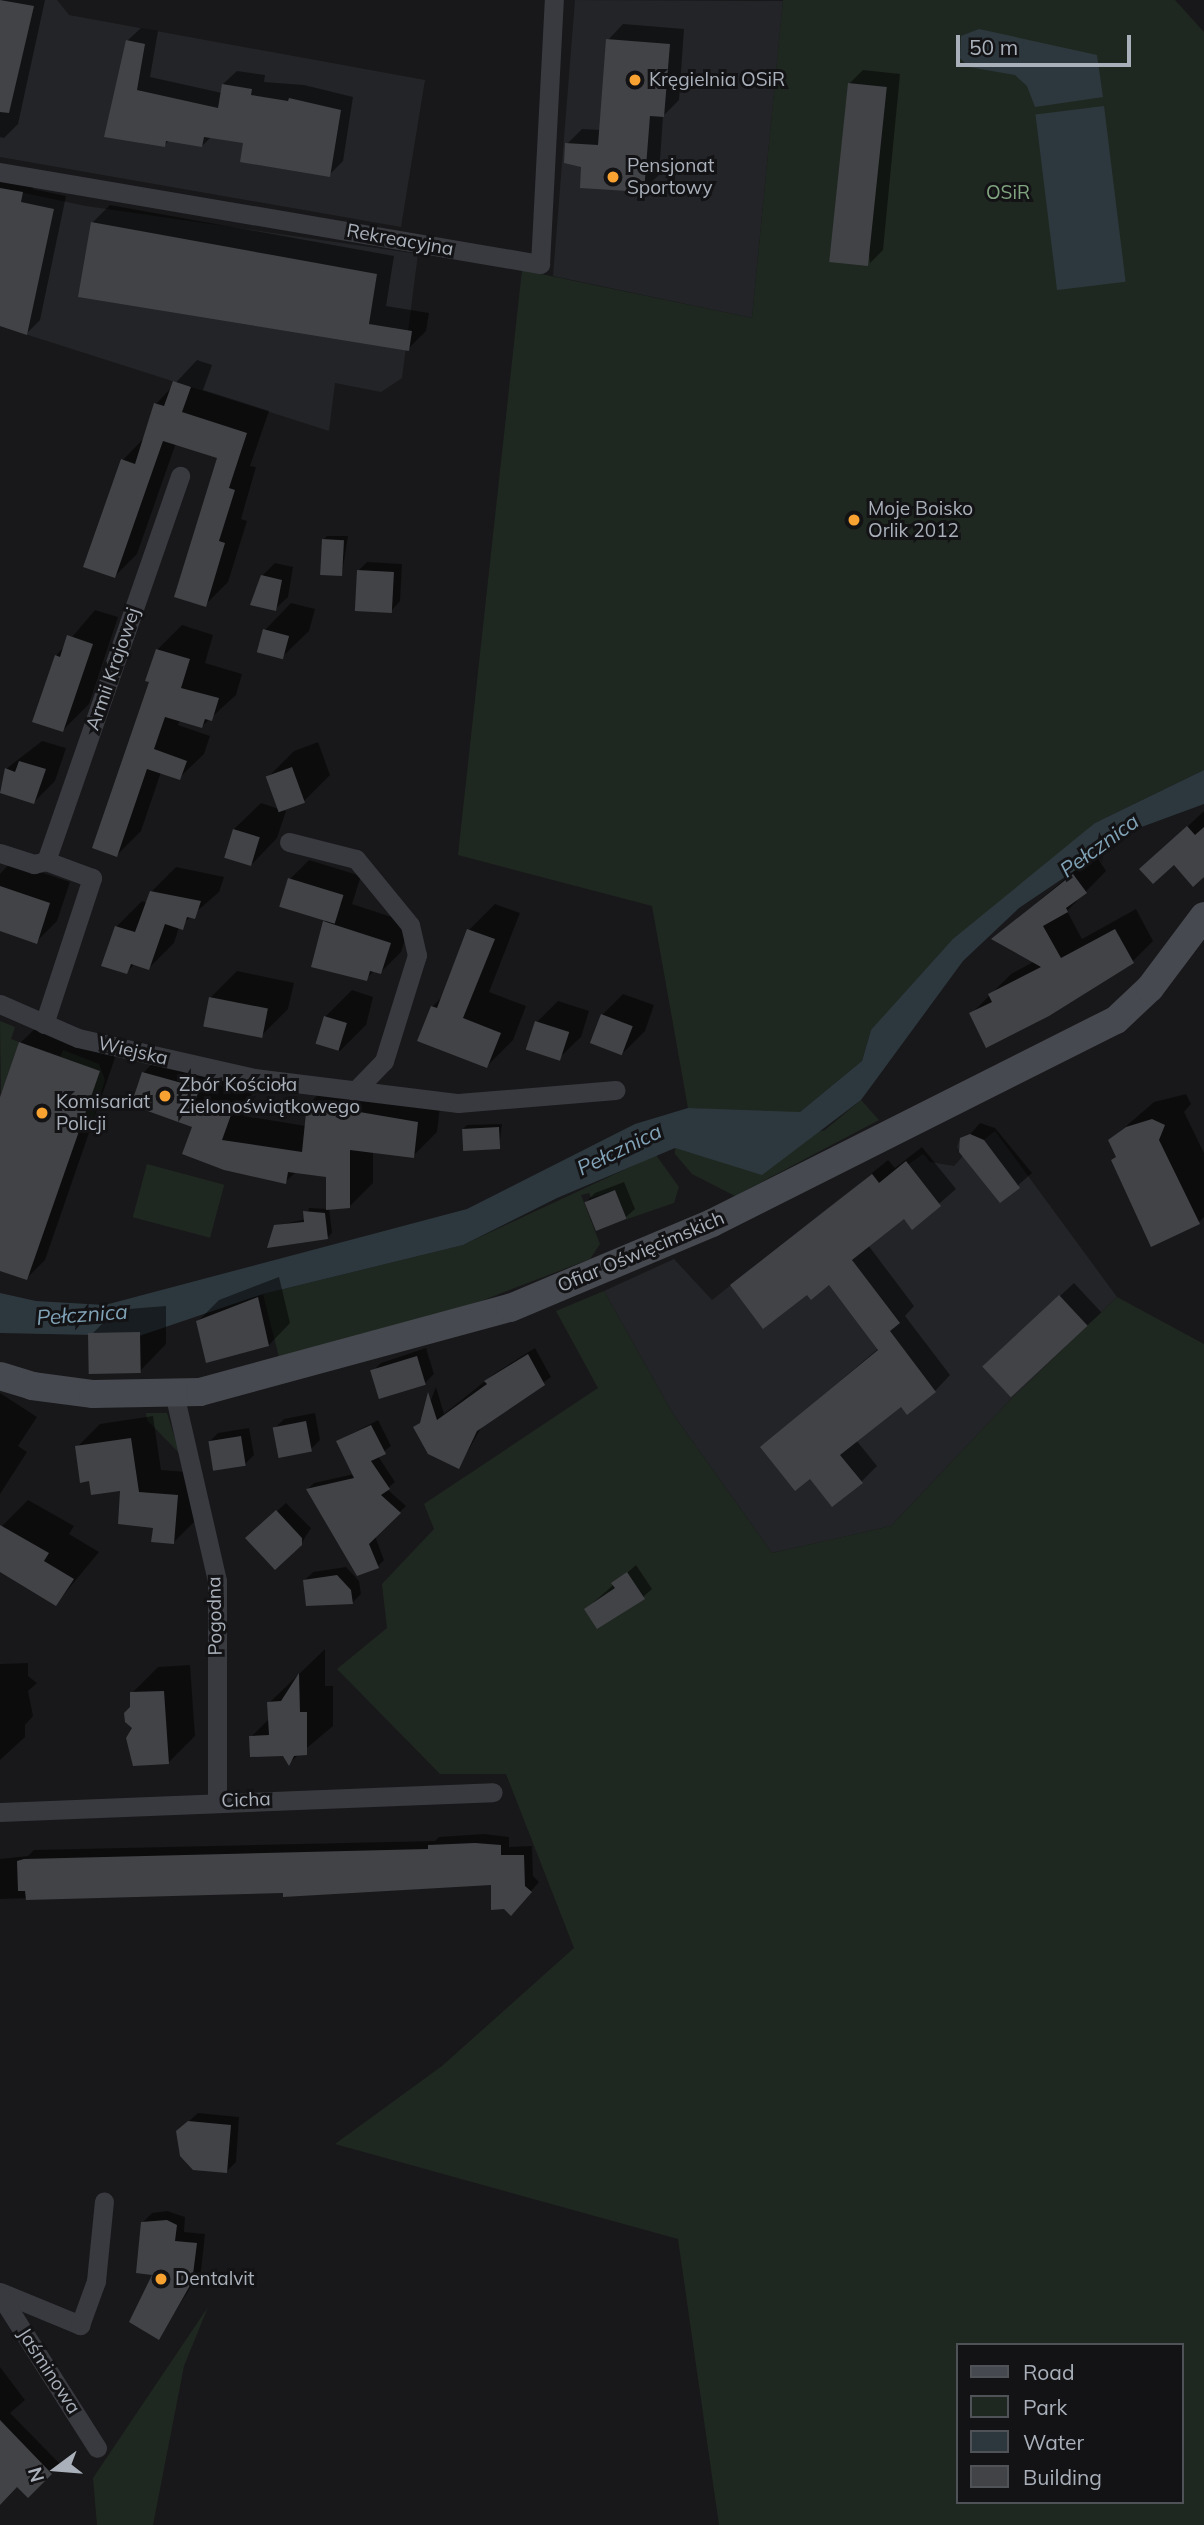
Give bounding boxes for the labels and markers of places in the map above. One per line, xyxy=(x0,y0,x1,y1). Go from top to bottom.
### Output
place label: Kręgielnia OSiR xyxy=(649,69,785,91)
marker: Kręgielnia OSiR xyxy=(627,72,643,88)
place label: Pensjonat Sportowy xyxy=(627,155,714,199)
marker: Pensjonat Sportowy xyxy=(605,169,621,185)
place label: Moje Boisko Orlik 2012 xyxy=(868,498,973,542)
marker: Moje Boisko Orlik 2012 xyxy=(846,512,862,528)
place label: Zbór Kościoła Zielonoświątkowego xyxy=(179,1074,360,1118)
marker: Zbór Kościoła Zielonoświątkowego xyxy=(157,1088,173,1104)
place label: Komisariat Policji xyxy=(56,1091,150,1135)
marker: Komisariat Policji xyxy=(34,1105,50,1121)
place label: Dentalvit xyxy=(175,2268,254,2290)
marker: Dentalvit xyxy=(153,2271,169,2287)

